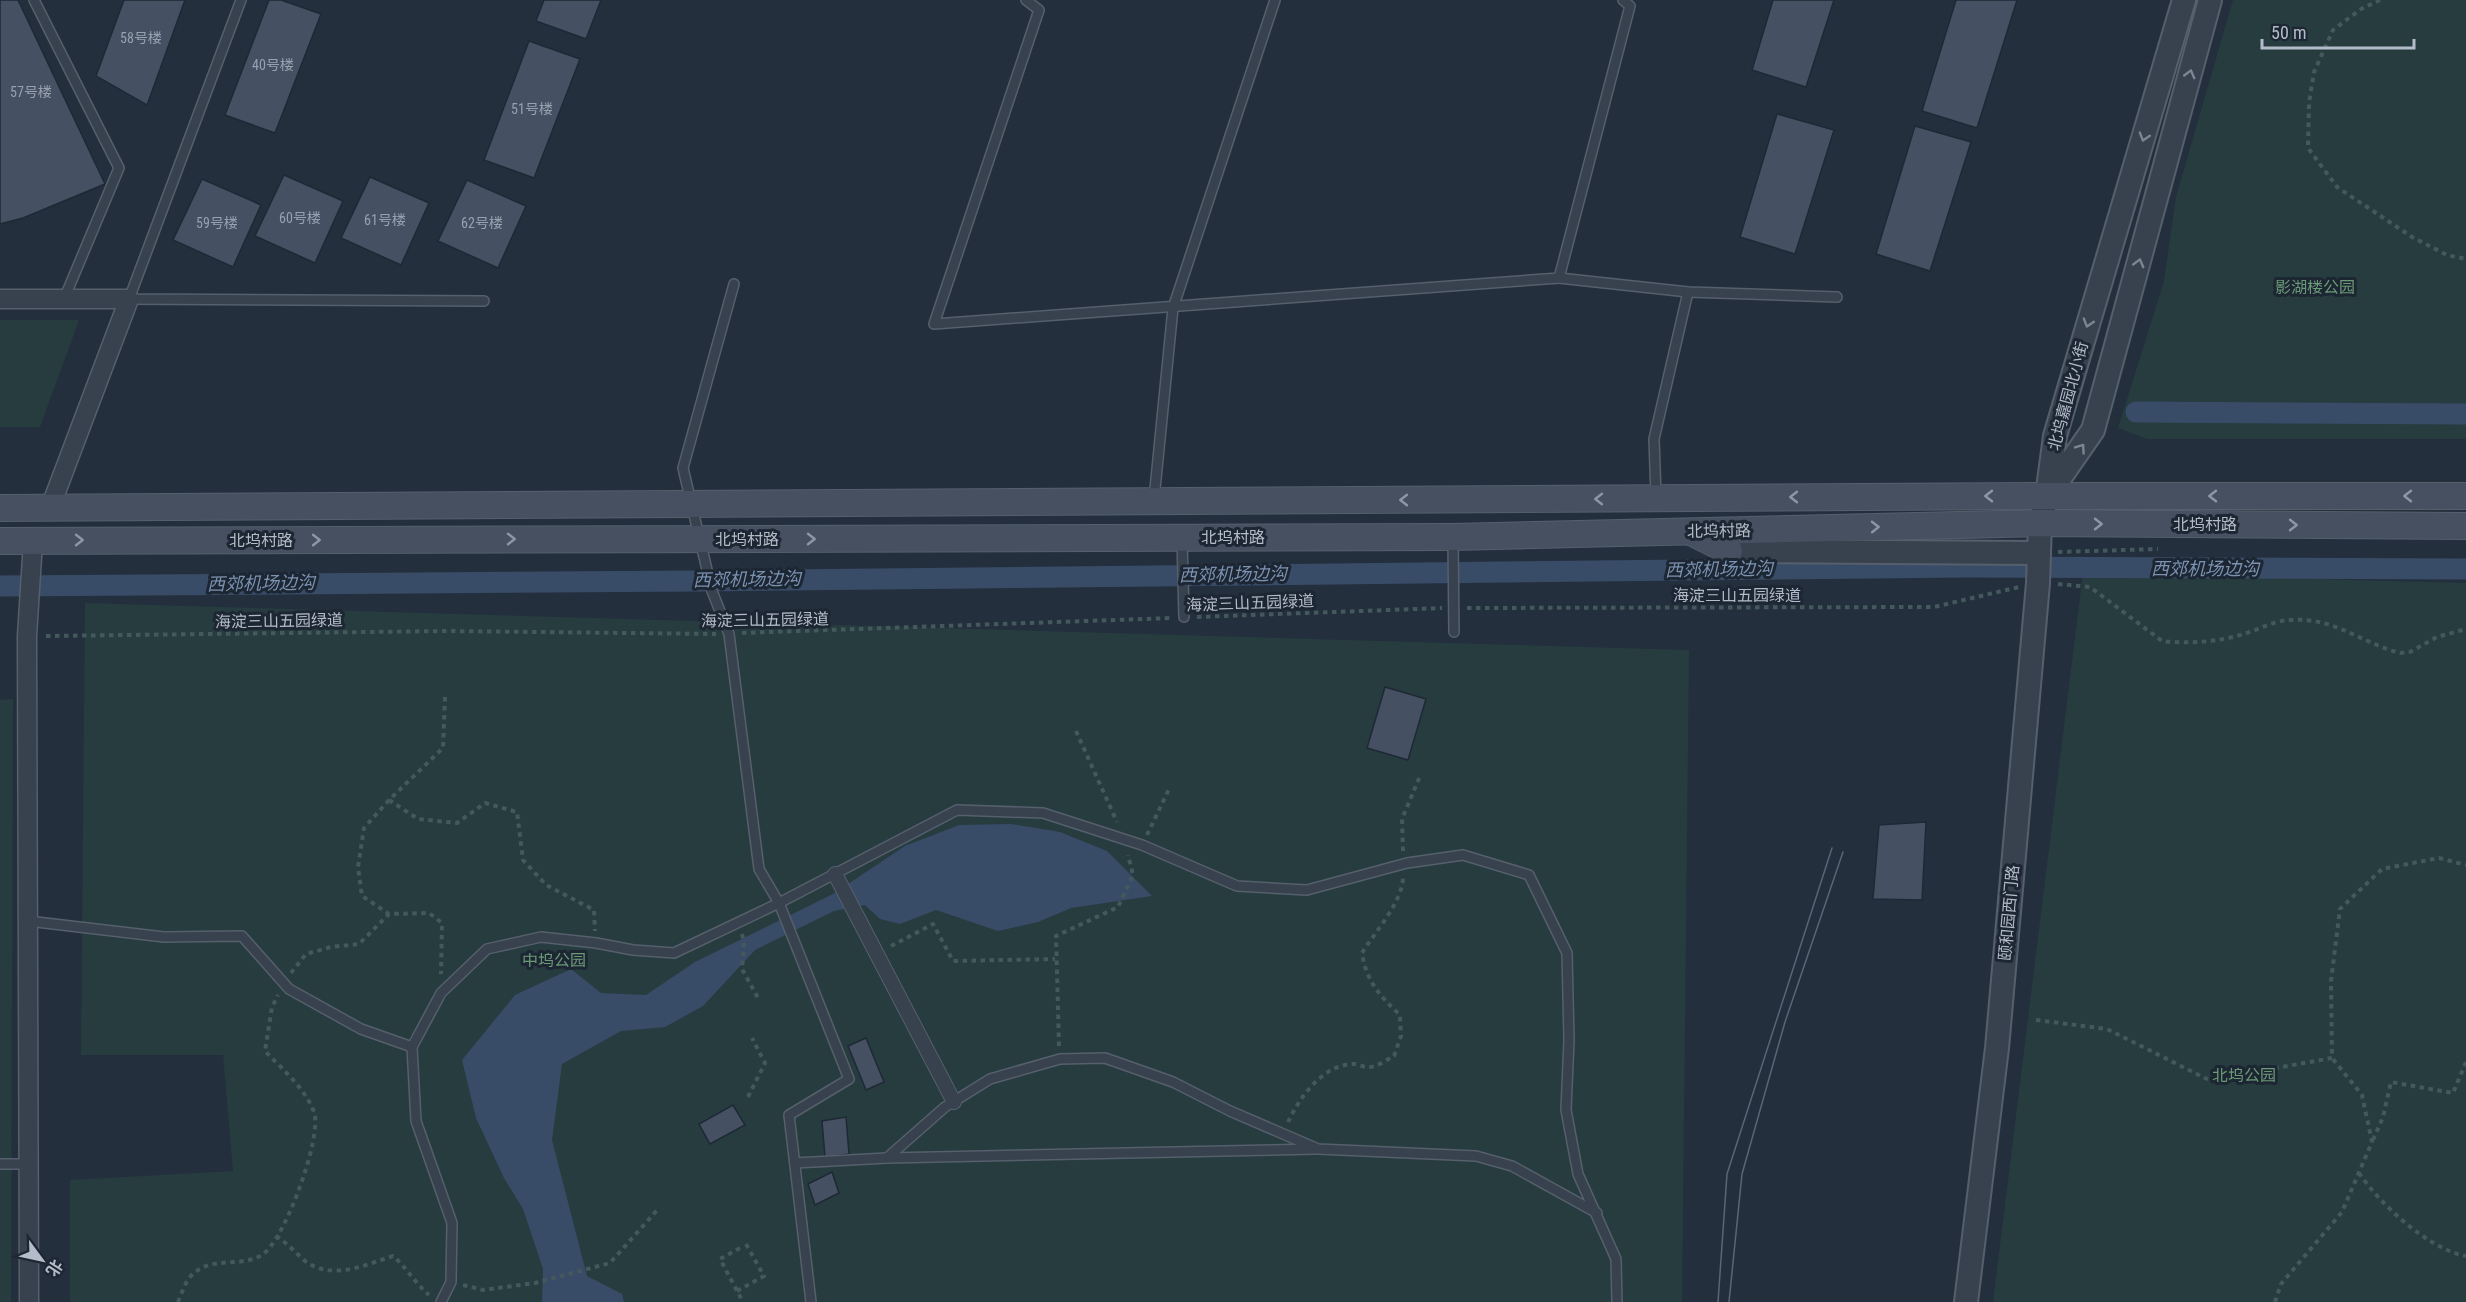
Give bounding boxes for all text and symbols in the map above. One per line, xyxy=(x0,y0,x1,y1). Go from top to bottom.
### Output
scale bar xyxy=(2262,12,2414,50)
text: 50 m xyxy=(2271,22,2306,43)
house number: 58号楼 xyxy=(120,30,162,46)
house number: 40号楼 xyxy=(252,57,294,73)
one-way arrow xyxy=(2182,70,2195,80)
house number: 57号楼 xyxy=(10,84,52,100)
house number: 51号楼 xyxy=(511,101,553,117)
one-way arrow xyxy=(2139,131,2151,142)
house number: 60号楼 xyxy=(279,210,321,226)
house number: 61号楼 xyxy=(364,212,406,228)
house number: 59号楼 xyxy=(196,215,238,231)
house number: 62号楼 xyxy=(461,215,503,231)
one-way arrow xyxy=(2131,258,2144,268)
park label: 影湖楼公园 xyxy=(2275,278,2355,297)
one-way arrow xyxy=(2083,318,2095,328)
street label: 北坞嘉园北小街 xyxy=(2044,339,2092,453)
one-way arrow xyxy=(2074,443,2085,454)
one-way arrow xyxy=(1984,490,1993,502)
one-way arrow xyxy=(2208,490,2217,502)
one-way arrow xyxy=(2403,490,2412,502)
one-way arrow xyxy=(1789,491,1798,503)
one-way arrow xyxy=(1594,493,1603,505)
one-way arrow xyxy=(1399,494,1408,506)
street label: 北坞村路 xyxy=(2173,515,2237,534)
one-way arrow xyxy=(2094,517,2103,530)
one-way arrow xyxy=(2289,519,2298,531)
street label: 北坞村路 xyxy=(1687,521,1751,541)
one-way arrow xyxy=(1870,521,1879,533)
street label: 北坞村路 xyxy=(1201,528,1265,547)
street label: 北坞村路 xyxy=(715,530,779,549)
street label: 北坞村路 xyxy=(229,531,293,550)
one-way arrow xyxy=(807,532,816,545)
one-way arrow xyxy=(507,533,516,545)
one-way arrow xyxy=(75,534,84,546)
one-way arrow xyxy=(312,534,321,546)
water label: 西郊机场边沟 xyxy=(1665,558,1775,580)
water label: 西郊机场边沟 xyxy=(2151,558,2261,579)
water label: 西郊机场边沟 xyxy=(1179,563,1289,585)
water label: 西郊机场边沟 xyxy=(693,568,803,590)
water label: 西郊机场边沟 xyxy=(207,572,317,594)
street label: 海淀三山五园绿道 xyxy=(1673,586,1801,605)
street label: 海淀三山五园绿道 xyxy=(1186,591,1314,615)
street label: 海淀三山五园绿道 xyxy=(701,609,829,631)
street label: 海淀三山五园绿道 xyxy=(215,610,343,632)
street label: 颐和园西门路 xyxy=(1995,864,2023,962)
park label: 中坞公园 xyxy=(522,951,586,970)
park label: 北坞公园 xyxy=(2212,1066,2276,1085)
north arrow xyxy=(12,1230,72,1290)
text: 北 xyxy=(42,1256,66,1280)

